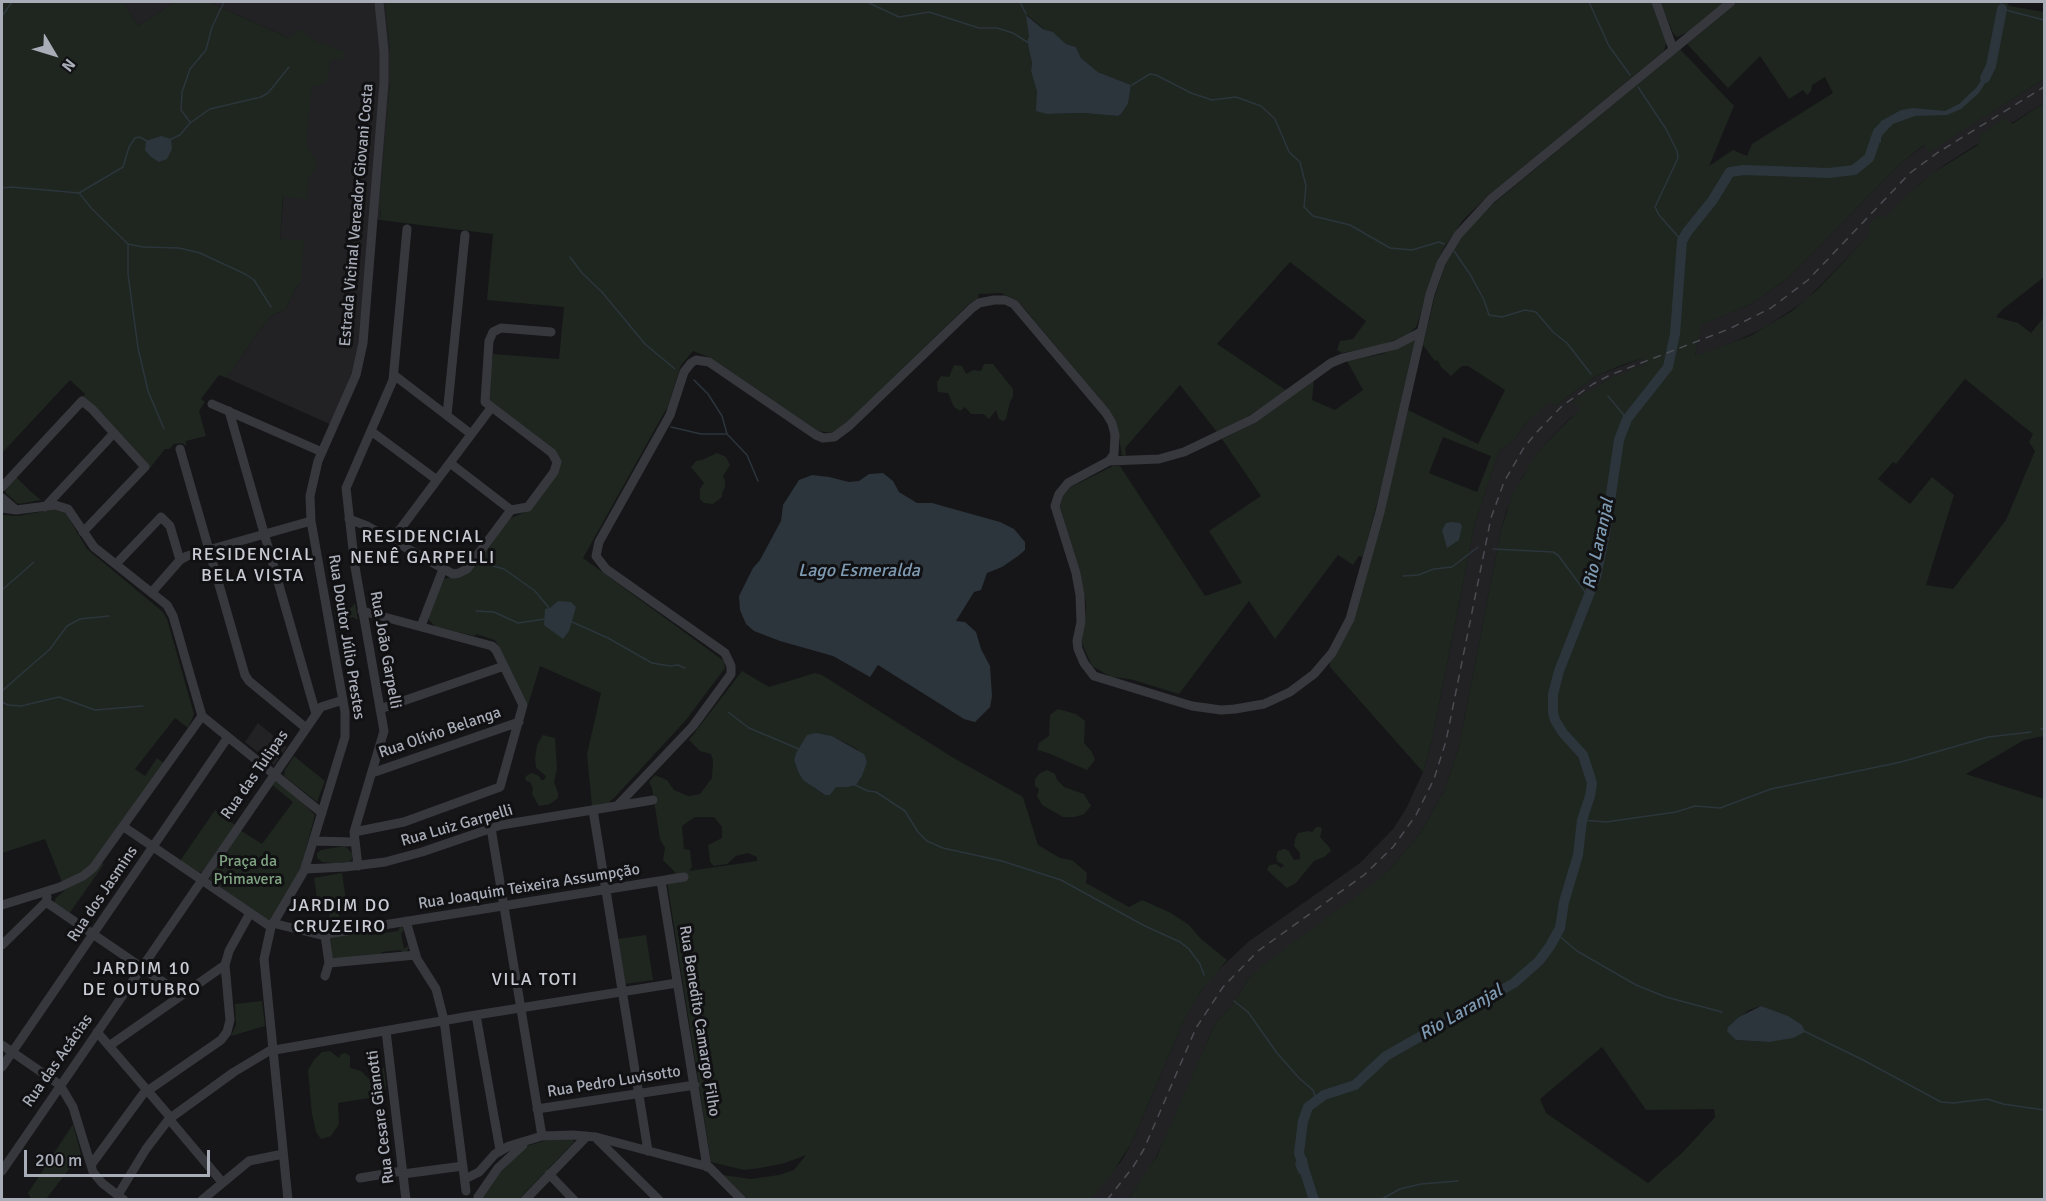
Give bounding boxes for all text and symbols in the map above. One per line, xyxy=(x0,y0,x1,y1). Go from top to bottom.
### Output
north arrow xyxy=(24,24,84,84)
text: N xyxy=(57,55,79,76)
street label: Estrada Vicinal Vereador Giovani Costa xyxy=(336,83,378,347)
water label: Rio Laranjal xyxy=(1579,497,1619,591)
district label: RESIDENCIAL NENÊ GARPELLI xyxy=(350,526,496,568)
district label: RESIDENCIAL BELA VISTA xyxy=(191,544,315,586)
street label: Rua Doutor Júlio Prestes xyxy=(323,553,369,721)
water label: Lago Esmeralda xyxy=(798,560,920,582)
street label: Rua João Garpelli xyxy=(365,590,405,710)
street label: Rua Olívio Belanga xyxy=(376,703,504,763)
street label: Rua das Tulipas xyxy=(217,727,293,823)
street label: Rua Luiz Garpelli xyxy=(399,801,515,851)
street label: Rua dos Jasmins xyxy=(64,842,142,946)
park label: Praça da Primavera xyxy=(214,852,282,890)
street label: Rua Joaquim Teixeira Assumpção xyxy=(417,860,641,914)
district label: JARDIM DO CRUZEIRO xyxy=(289,895,391,938)
street label: Rua Benedito Camargo Filho xyxy=(674,924,724,1118)
district label: JARDIM 10 DE OUTUBRO xyxy=(83,958,201,1000)
district label: VILA TOTI xyxy=(491,969,579,991)
water label: Rio Laranjal xyxy=(1416,981,1506,1045)
street label: Rua das Acácias xyxy=(19,1011,97,1111)
street label: Rua Cesare Gianotti xyxy=(363,1049,399,1185)
street label: Rua Pedro Luvisotto xyxy=(546,1062,682,1102)
scale bar xyxy=(27,1138,213,1176)
text: 200 m xyxy=(35,1149,82,1171)

